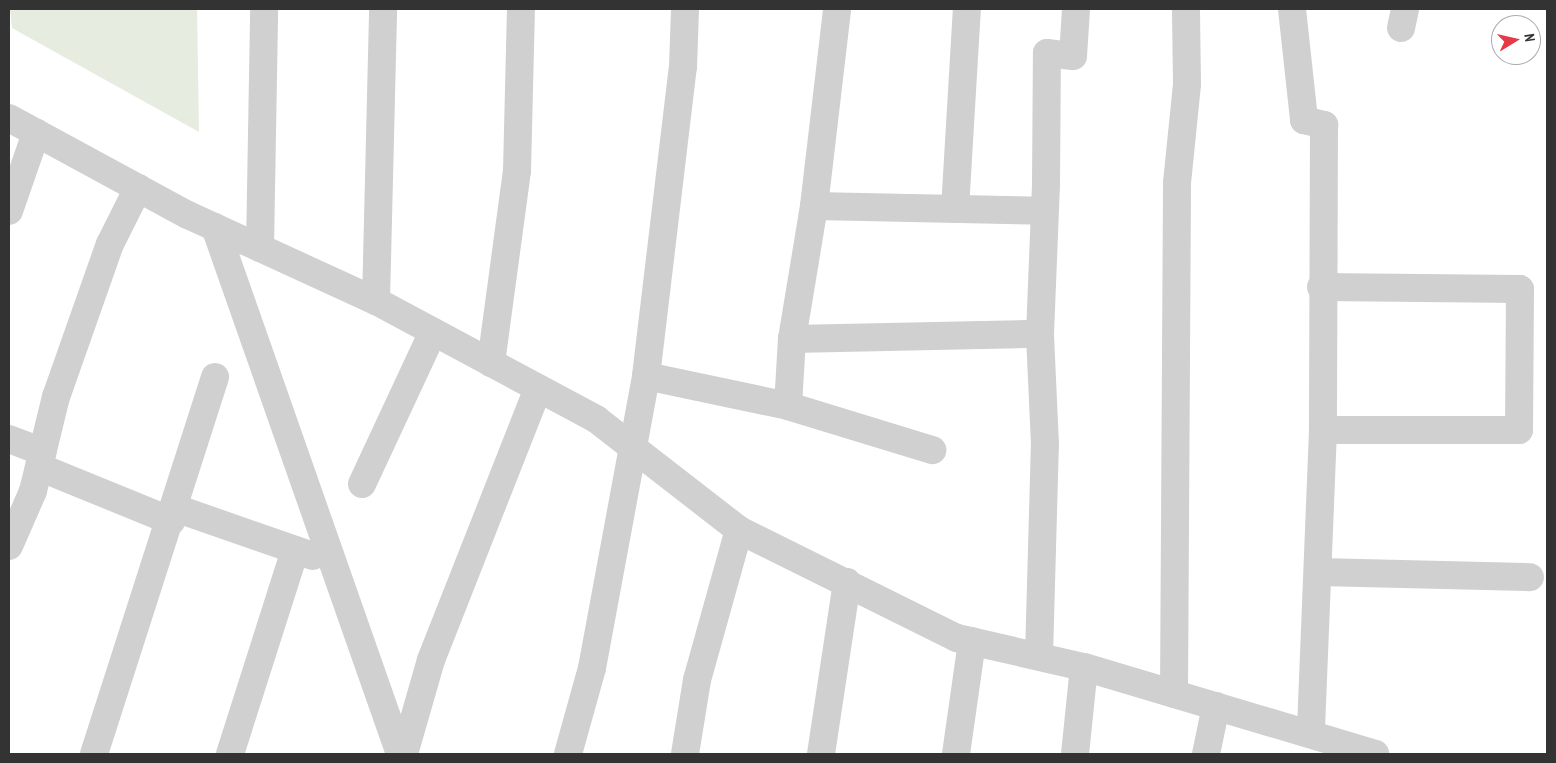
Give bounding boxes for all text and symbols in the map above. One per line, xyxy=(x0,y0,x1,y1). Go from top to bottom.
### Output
north arrow xyxy=(1491,15,1541,65)
text: N xyxy=(1520,33,1539,43)

